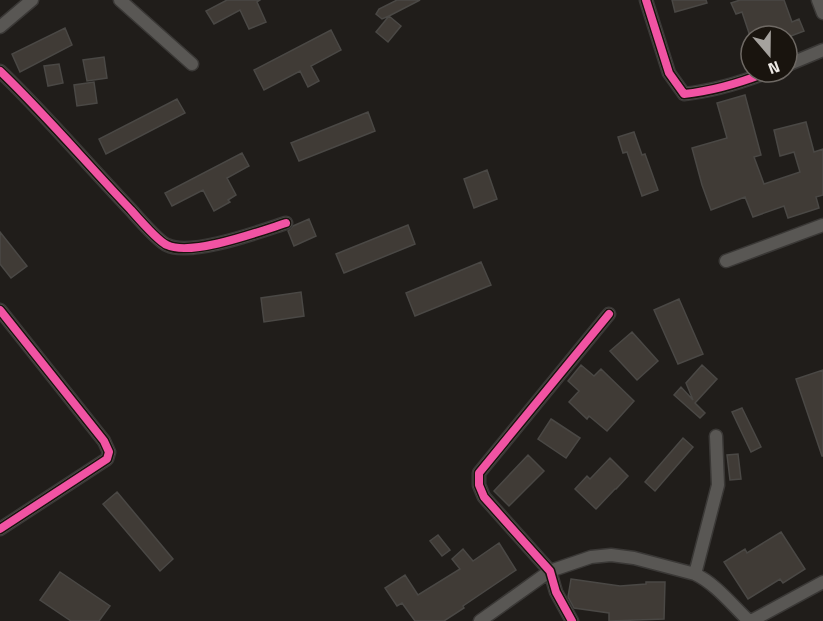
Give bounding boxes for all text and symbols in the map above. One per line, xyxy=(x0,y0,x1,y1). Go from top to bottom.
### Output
north arrow xyxy=(739,24,799,84)
text: N xyxy=(765,55,783,81)

